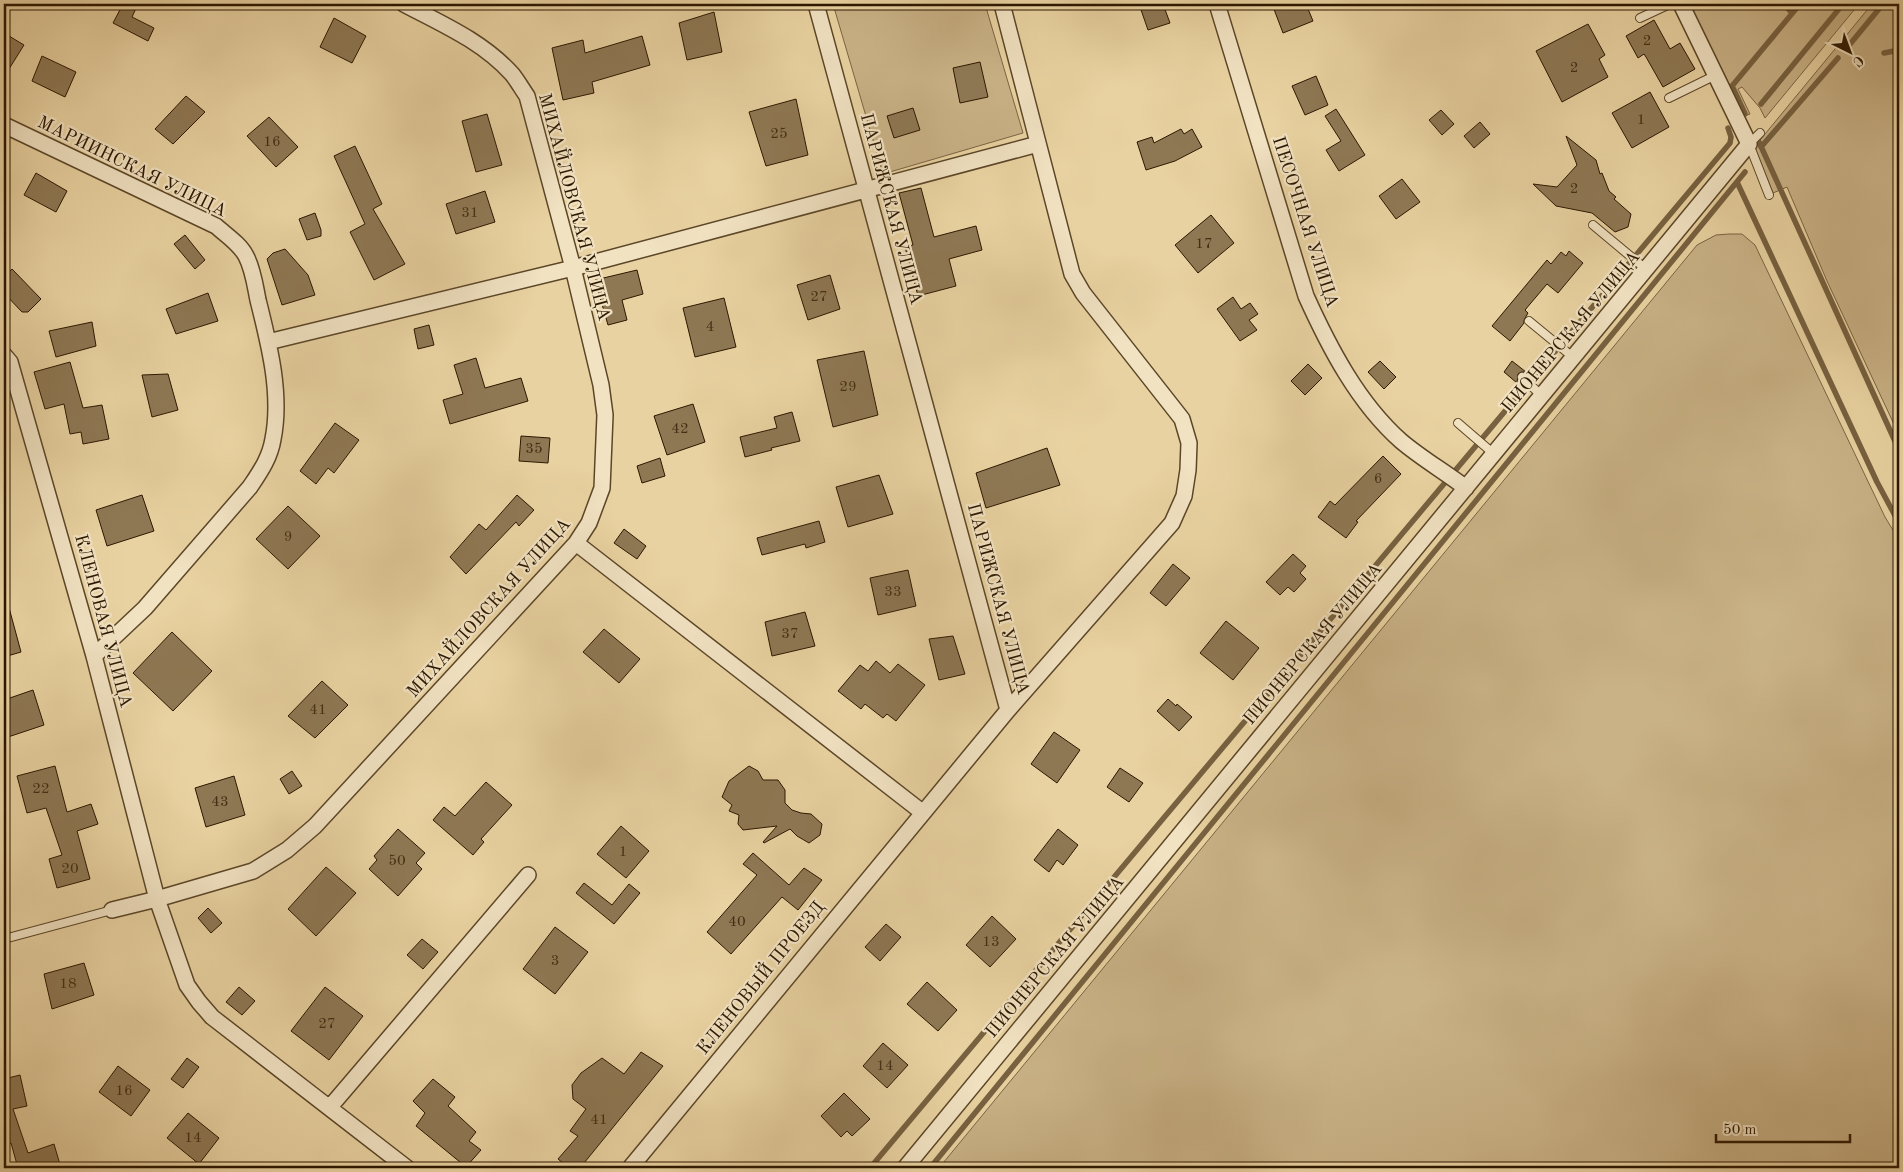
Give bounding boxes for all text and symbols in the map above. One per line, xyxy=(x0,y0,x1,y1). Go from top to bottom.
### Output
north arrow xyxy=(1826,28,1876,78)
house number: 2 xyxy=(1643,34,1651,49)
text: С xyxy=(1850,53,1866,69)
house number: 2 xyxy=(1570,61,1578,76)
street label: МИХАЙЛОВСКАЯ УЛИЦА xyxy=(535,90,617,323)
street label: ПАРИЖСКАЯ УЛИЦА xyxy=(857,111,925,307)
street label: МАРИИНСКАЯ УЛИЦА xyxy=(34,113,230,221)
house number: 1 xyxy=(1637,113,1645,128)
house number: 25 xyxy=(770,127,788,142)
street label: ПЕСОЧНАЯ УЛИЦА xyxy=(1269,134,1341,310)
house number: 16 xyxy=(263,135,281,150)
house number: 2 xyxy=(1570,182,1578,197)
house number: 31 xyxy=(461,206,479,221)
house number: 17 xyxy=(1195,237,1213,252)
street label: ПИОНЕРСКАЯ УЛИЦА xyxy=(1498,248,1644,416)
house number: 27 xyxy=(810,290,828,305)
house number: 4 xyxy=(706,320,714,335)
house number: 29 xyxy=(839,380,857,395)
house number: 42 xyxy=(671,422,689,437)
house number: 35 xyxy=(525,442,543,457)
house number: 6 xyxy=(1374,472,1382,487)
street label: ПАРИЖСКАЯ УЛИЦА xyxy=(964,501,1032,697)
street label: МИХАЙЛОВСКАЯ УЛИЦА xyxy=(401,512,574,701)
house number: 9 xyxy=(284,530,292,545)
street label: КЛЕНОВАЯ УЛИЦА xyxy=(71,532,135,710)
street label: ПИОНЕРСКАЯ УЛИЦА xyxy=(1240,560,1386,728)
house number: 33 xyxy=(884,585,902,600)
house number: 37 xyxy=(781,627,799,642)
house number: 41 xyxy=(309,703,327,718)
house number: 22 xyxy=(32,782,50,797)
house number: 43 xyxy=(211,795,229,810)
house number: 1 xyxy=(619,845,627,860)
house number: 50 xyxy=(388,854,406,869)
house number: 20 xyxy=(61,862,79,877)
street label: ПИОНЕРСКАЯ УЛИЦА xyxy=(982,873,1128,1041)
street label: КЛЕНОВЫЙ ПРОЕЗД xyxy=(691,896,828,1058)
house number: 40 xyxy=(728,915,746,930)
house number: 13 xyxy=(982,935,1000,950)
house number: 3 xyxy=(551,954,559,969)
house number: 18 xyxy=(59,977,77,992)
house number: 27 xyxy=(318,1017,336,1032)
house number: 14 xyxy=(876,1059,894,1074)
house number: 16 xyxy=(115,1084,133,1099)
scale bar xyxy=(1716,1112,1849,1144)
house number: 41 xyxy=(590,1113,608,1128)
text: 50 m xyxy=(1723,1123,1757,1138)
house number: 14 xyxy=(184,1131,202,1146)

